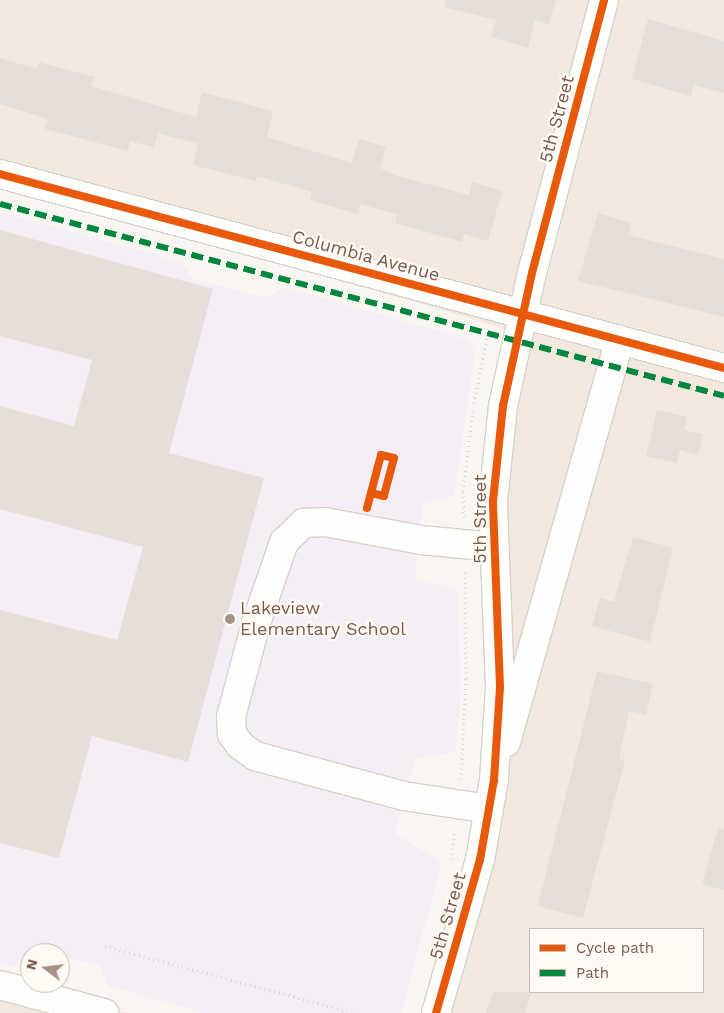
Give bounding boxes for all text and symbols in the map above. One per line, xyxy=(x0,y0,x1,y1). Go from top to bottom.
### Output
street label: 5th Street xyxy=(535,73,579,165)
street label: Columbia Avenue xyxy=(289,226,443,286)
street label: 5th Street xyxy=(469,474,491,564)
place label: Lakeview Elementary School xyxy=(240,598,406,640)
marker: Lakeview Elementary School xyxy=(224,613,236,625)
street label: 5th Street xyxy=(425,870,471,962)
legend xyxy=(529,928,704,993)
text: Cycle path xyxy=(576,939,654,957)
north arrow xyxy=(20,943,70,993)
text: N xyxy=(22,957,41,971)
text: Path xyxy=(576,964,609,982)

